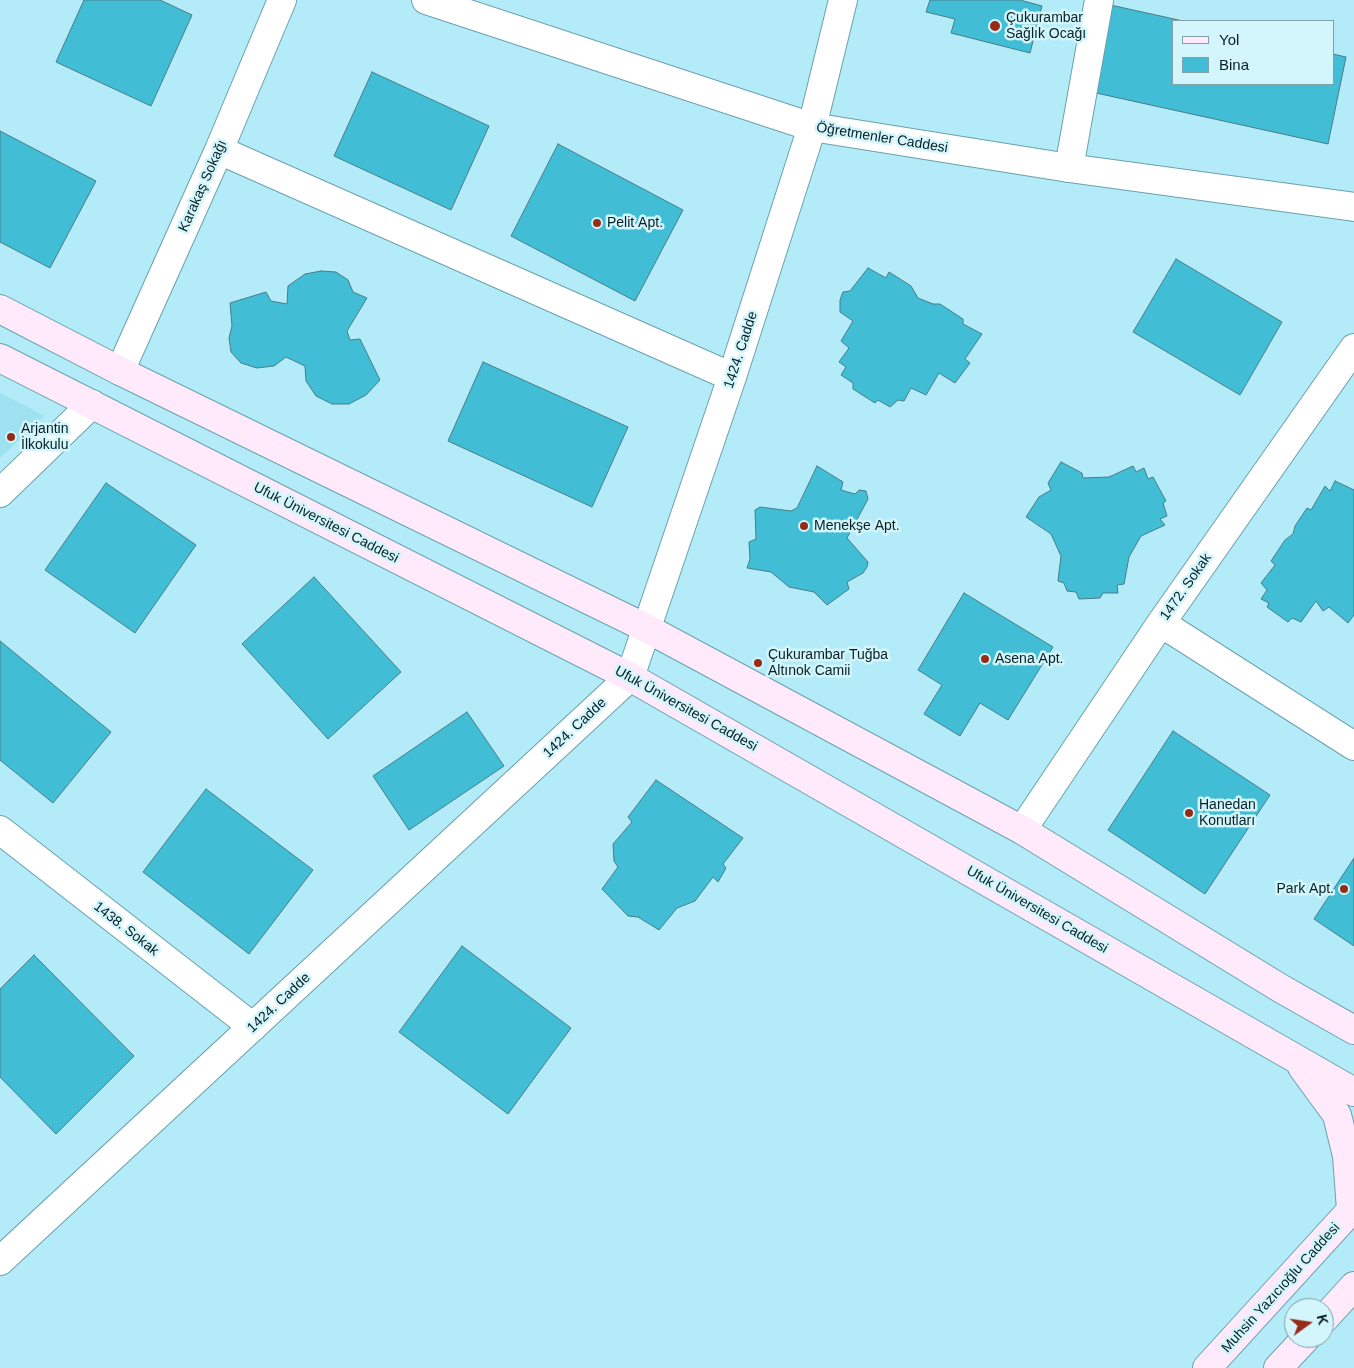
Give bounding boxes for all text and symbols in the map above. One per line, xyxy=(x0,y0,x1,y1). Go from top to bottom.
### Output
place label: Çukurambar Sağlık Ocağı xyxy=(1006,10,1086,42)
marker: Çukurambar Sağlık Ocağı xyxy=(988,19,1002,33)
legend xyxy=(1172,20,1334,85)
text: Yol xyxy=(1219,31,1239,48)
text: Bina xyxy=(1219,56,1249,73)
street label: Öğretmenler Caddesi xyxy=(815,119,949,157)
street label: Karakaş Sokağı xyxy=(175,137,231,235)
place label: Pelit Apt. xyxy=(607,215,663,231)
marker: Pelit Apt. xyxy=(591,217,603,229)
street label: 1424. Cadde xyxy=(721,309,761,391)
place label: Arjantin İlkokulu xyxy=(21,421,68,454)
marker: Arjantin İlkokulu xyxy=(5,431,17,443)
street label: Ufuk Üniversitesi Caddesi xyxy=(251,479,401,567)
place label: Menekşe Apt. xyxy=(814,518,900,534)
marker: Menekşe Apt. xyxy=(798,520,810,532)
street label: 1472. Sokak xyxy=(1157,550,1215,624)
place label: Çukurambar Tuğba Altınok Camii xyxy=(768,647,888,680)
place label: Asena Apt. xyxy=(995,651,1063,667)
marker: Asena Apt. xyxy=(979,653,991,665)
marker: Çukurambar Tuğba Altınok Camii xyxy=(752,657,764,669)
street label: Ufuk Üniversitesi Caddesi xyxy=(612,663,760,755)
street label: 1424. Cadde xyxy=(540,695,610,761)
place label: Hanedan Konutları xyxy=(1199,797,1256,830)
marker: Hanedan Konutları xyxy=(1183,807,1195,819)
street label: Ufuk Üniversitesi Caddesi xyxy=(963,863,1111,957)
place label: Park Apt. xyxy=(1276,881,1334,897)
marker: Park Apt. xyxy=(1338,883,1350,895)
street label: 1438. Sokak xyxy=(90,898,162,960)
street label: 1424. Cadde xyxy=(244,970,314,1036)
street label: Muhsin Yazıcıoğlu Caddesi xyxy=(1218,1220,1344,1356)
north arrow xyxy=(1284,1298,1334,1348)
text: K xyxy=(1314,1313,1332,1326)

